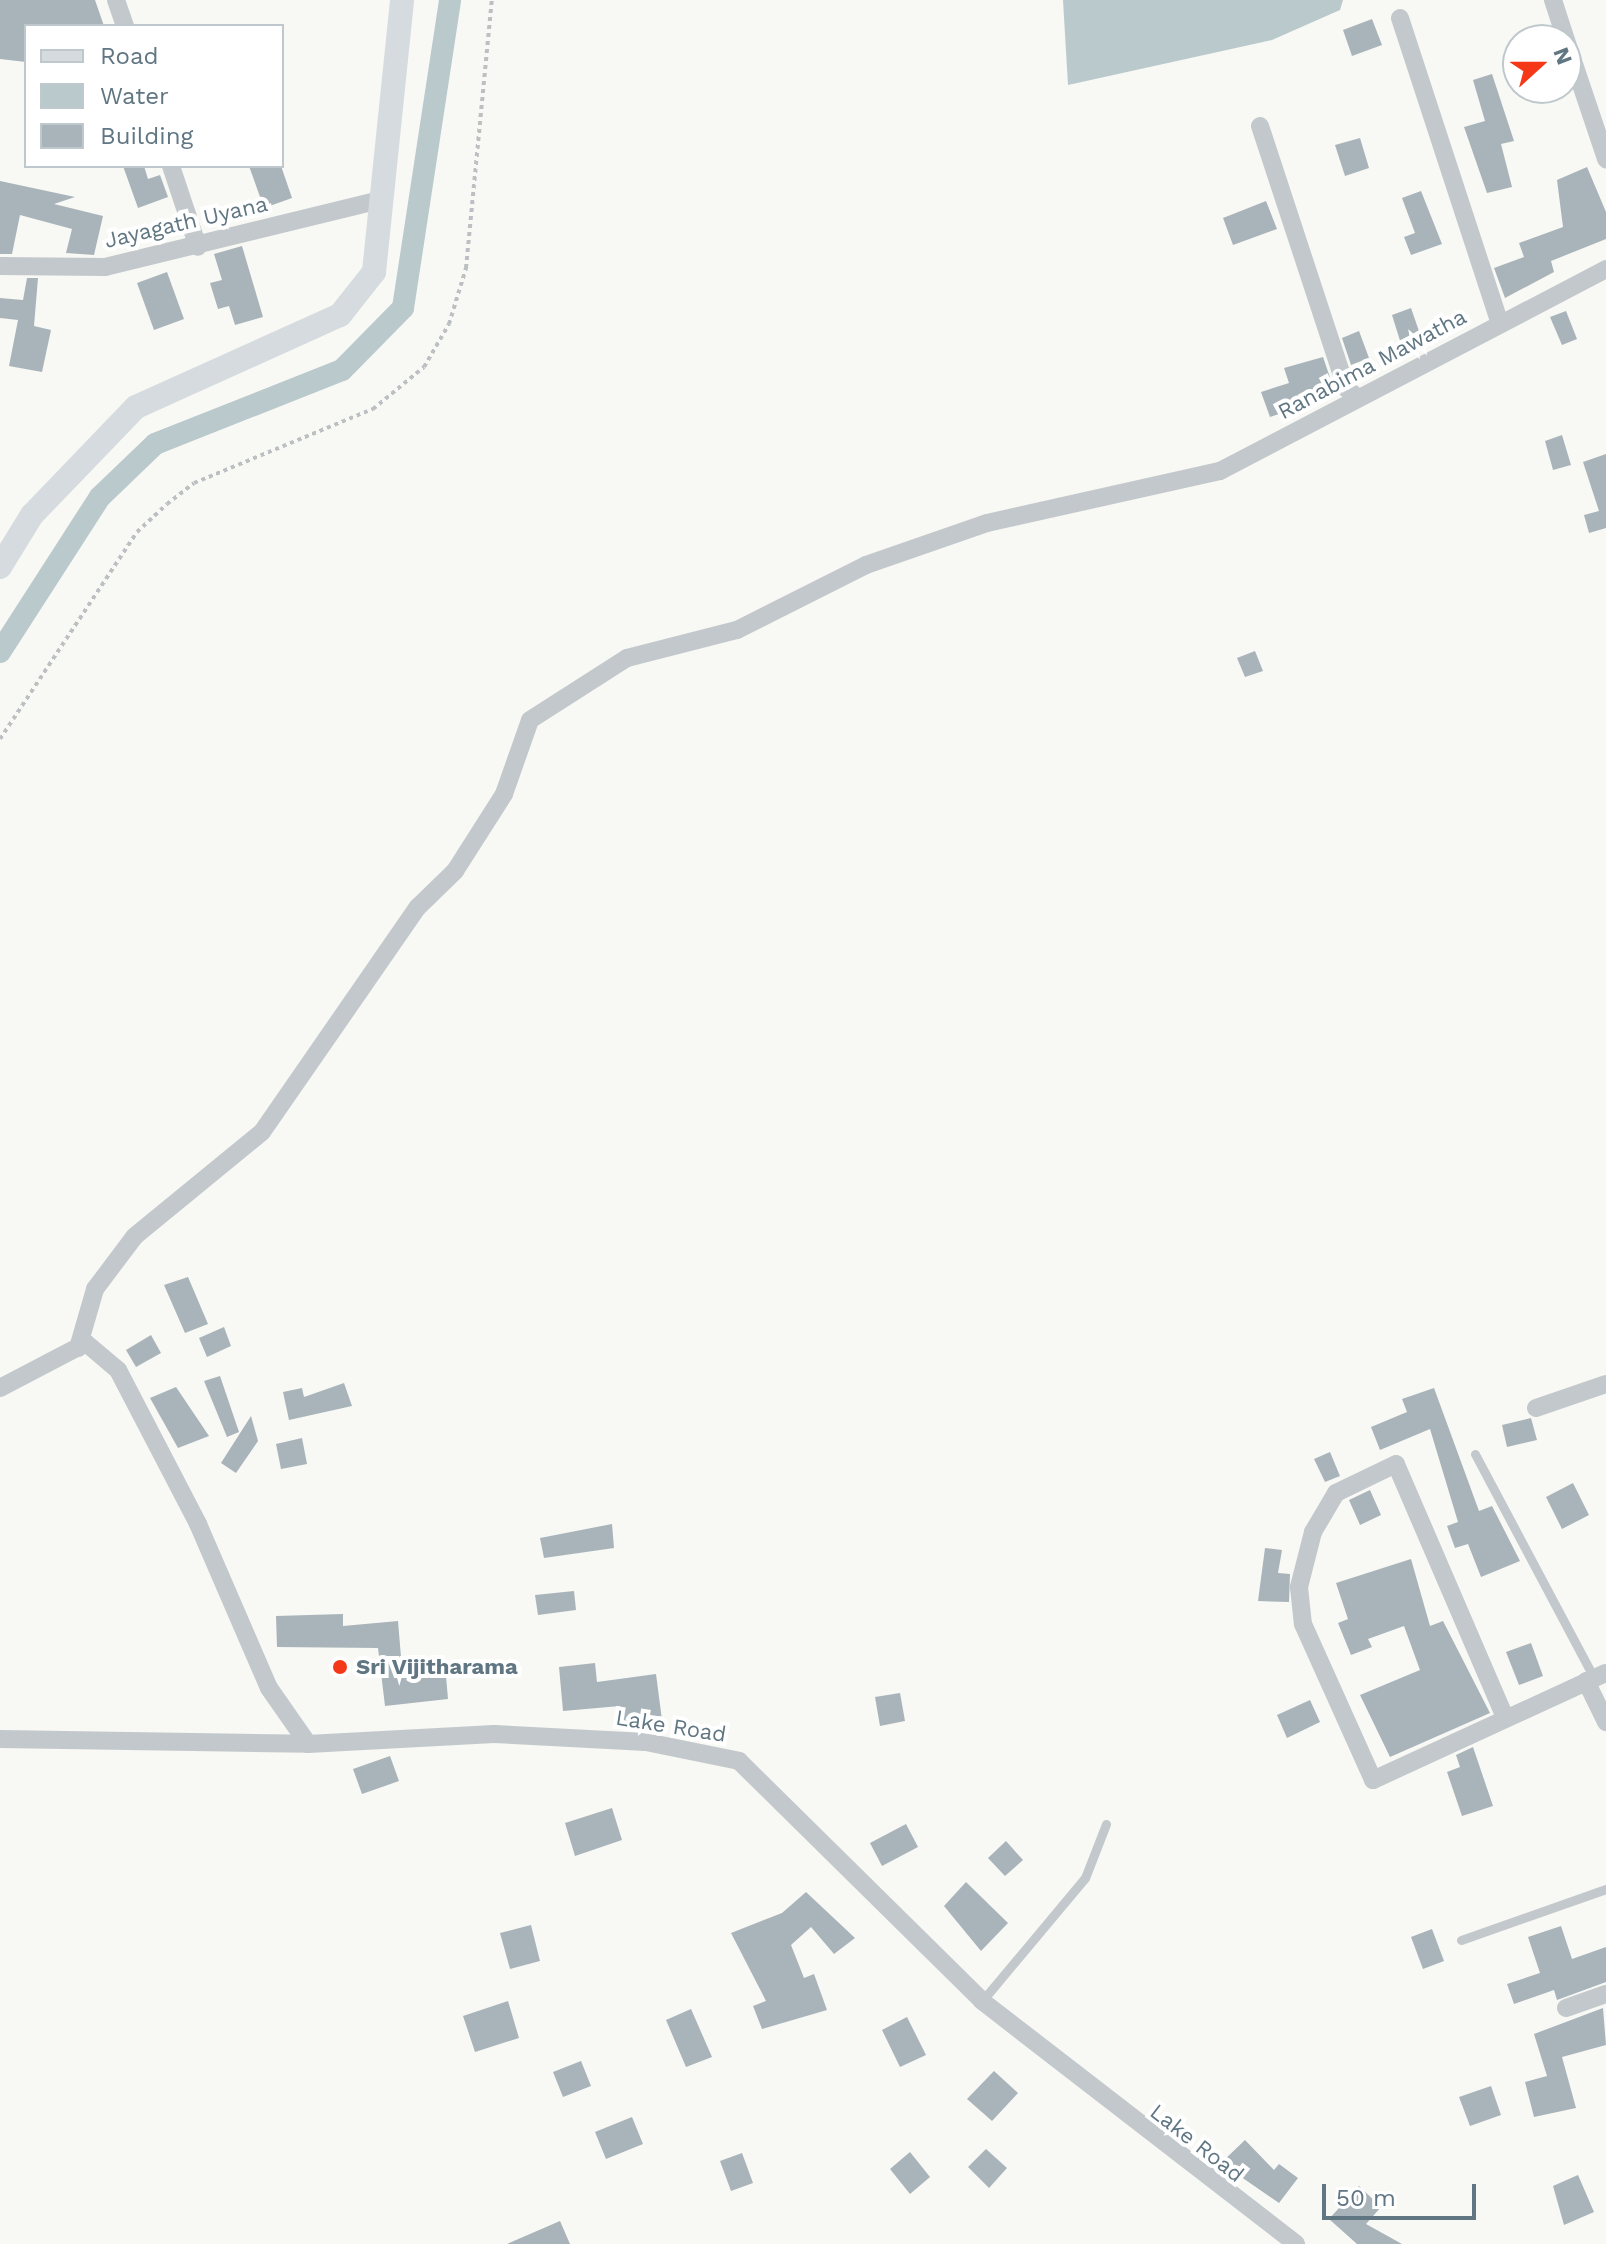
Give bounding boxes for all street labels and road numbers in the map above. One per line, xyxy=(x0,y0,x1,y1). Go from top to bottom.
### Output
street label: Jayagath Uyana xyxy=(102,190,270,254)
street label: Ranabima Mawatha xyxy=(1273,303,1471,425)
street label: Lake Road xyxy=(614,1704,728,1748)
street label: Lake Road xyxy=(1145,2098,1249,2188)

